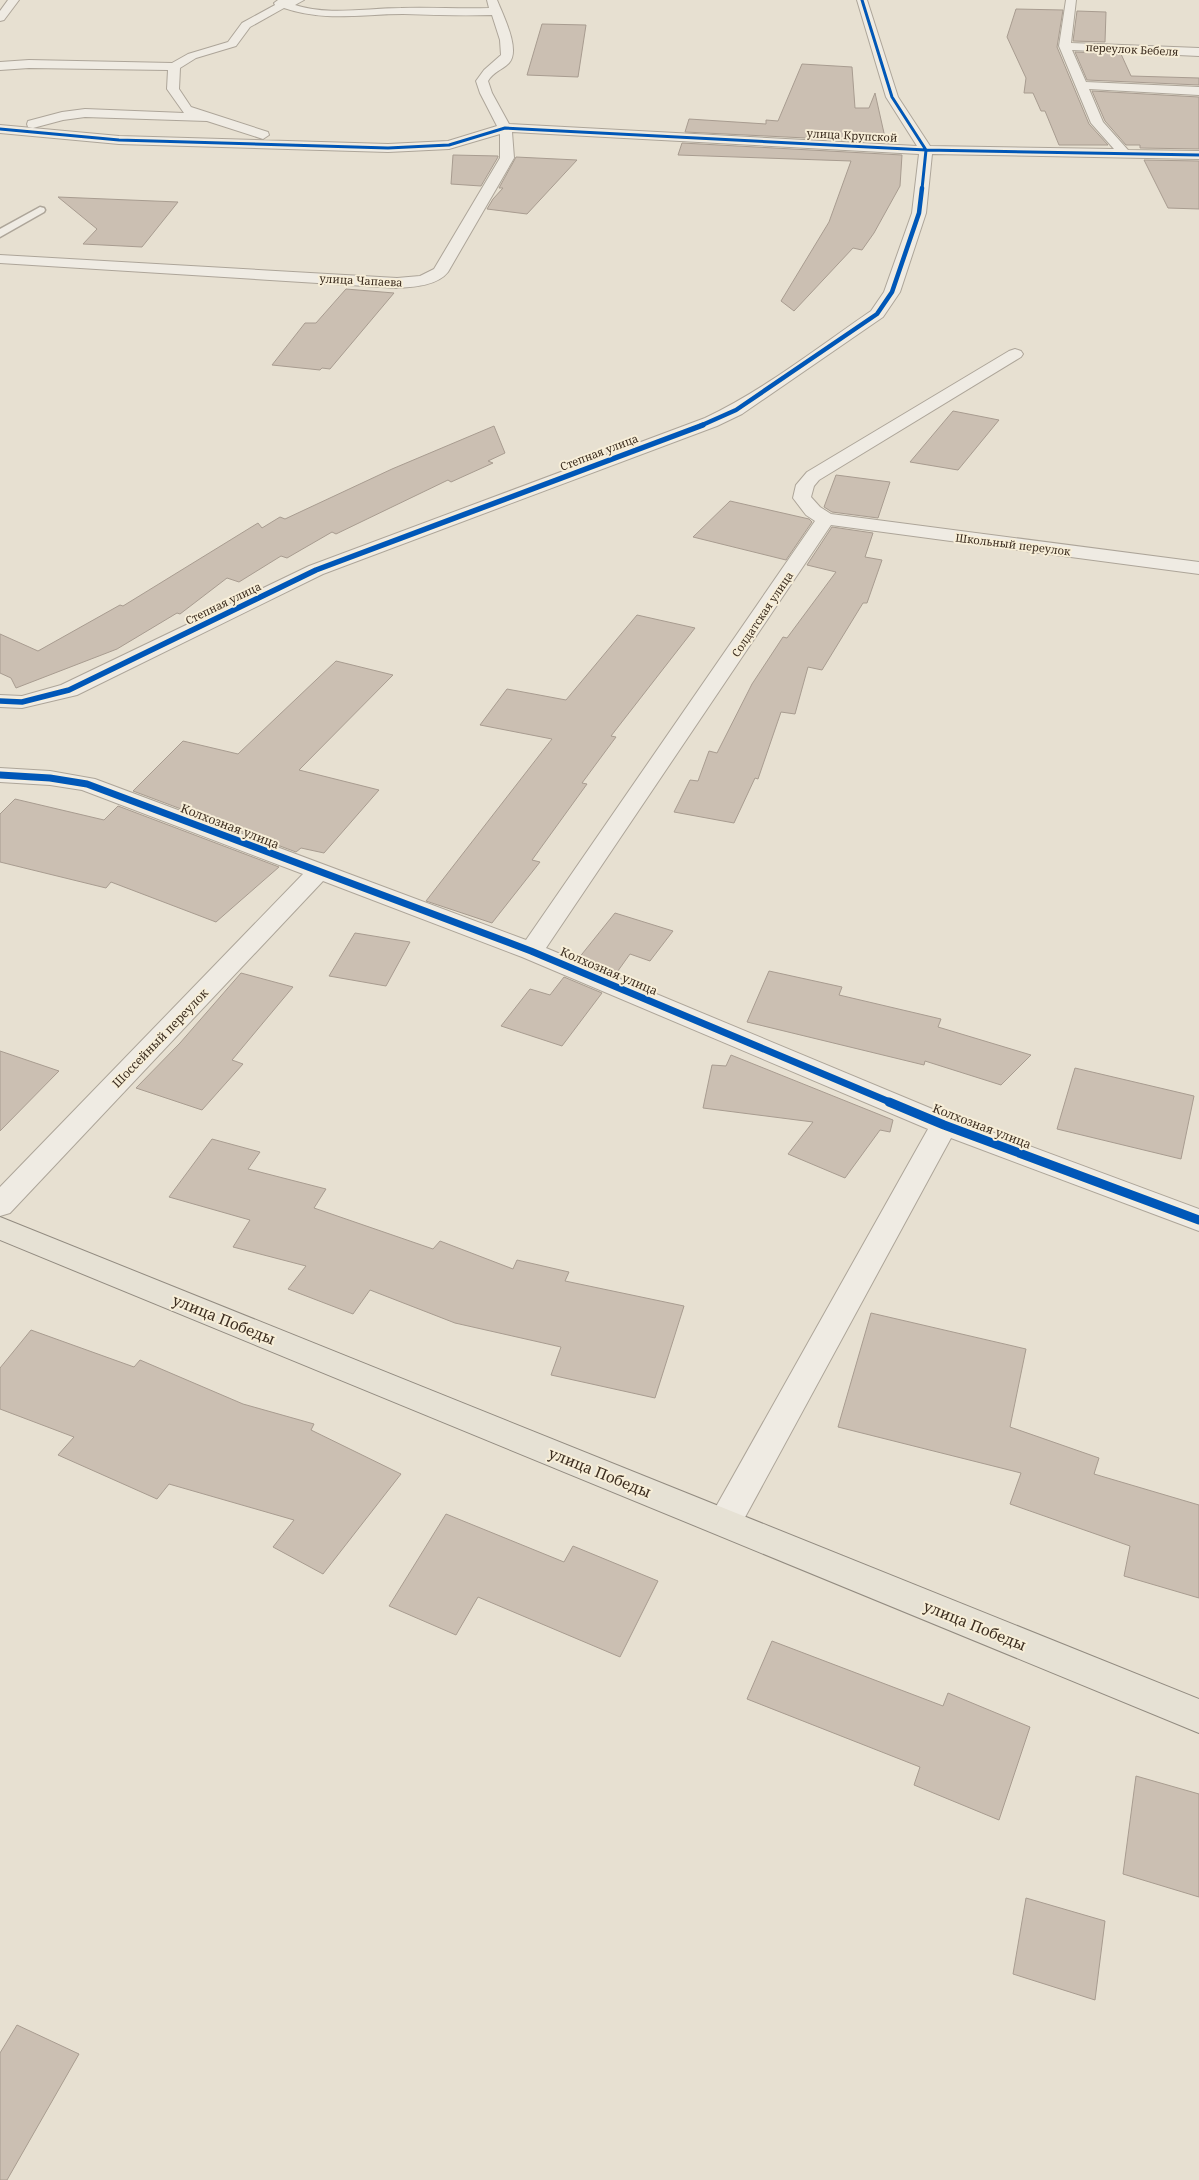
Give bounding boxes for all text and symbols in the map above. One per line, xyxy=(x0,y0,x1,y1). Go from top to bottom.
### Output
street label: переулок Бебеля xyxy=(1085,39,1179,59)
street label: улица Крупской xyxy=(806,125,898,145)
street label: улица Чапаева xyxy=(319,270,403,290)
street label: Степная улица xyxy=(558,430,640,474)
street label: Школьный переулок xyxy=(955,529,1072,559)
street label: Солдатская улица xyxy=(728,568,796,660)
street label: Степная улица xyxy=(183,578,263,628)
street label: Колхозная улица xyxy=(178,799,282,853)
street label: Колхозная улица xyxy=(558,943,660,999)
street label: Шоссейный переулок xyxy=(108,984,213,1091)
street label: Колхозная улица xyxy=(930,1099,1034,1153)
street label: улица Победы xyxy=(170,1289,278,1349)
street label: улица Победы xyxy=(546,1442,654,1502)
street label: улица Победы xyxy=(921,1595,1029,1655)

